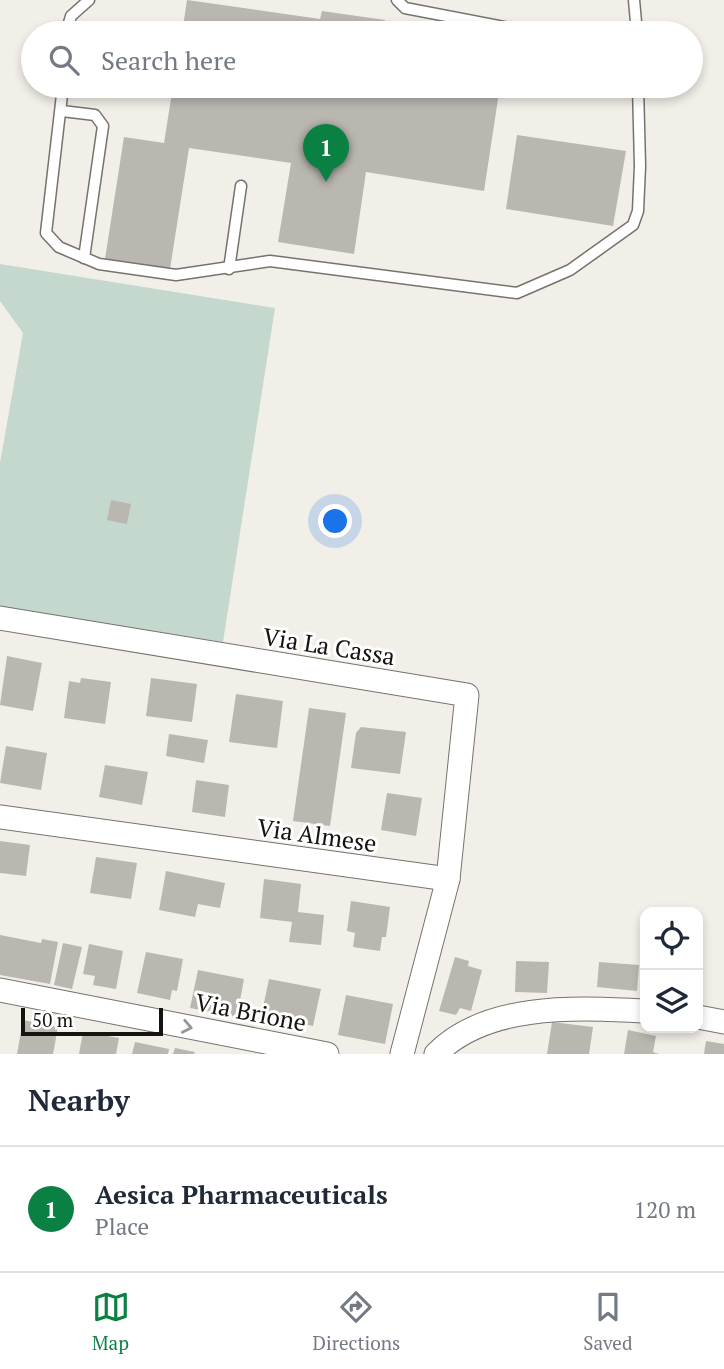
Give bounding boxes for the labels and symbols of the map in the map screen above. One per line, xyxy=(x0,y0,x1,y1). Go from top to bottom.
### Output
pin: 1 xyxy=(303,124,349,182)
your location xyxy=(318,504,352,538)
street label: Via La Cassa xyxy=(261,620,397,672)
street label: Via Almese xyxy=(255,811,379,859)
street label: Via Brione xyxy=(193,986,309,1038)
scale bar xyxy=(21,1005,163,1037)
one-way arrow xyxy=(181,1018,193,1033)

